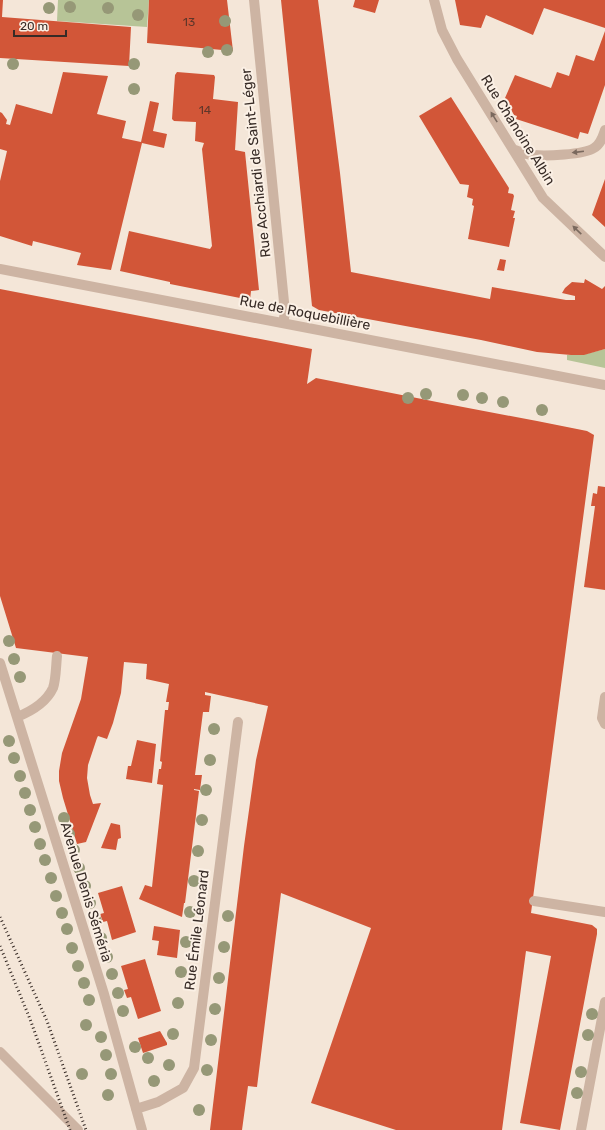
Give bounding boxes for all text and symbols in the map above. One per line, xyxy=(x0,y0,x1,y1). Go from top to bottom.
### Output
scale bar xyxy=(14,12,66,38)
house number: 13 xyxy=(183,15,195,29)
text: 20 m xyxy=(20,19,48,33)
street label: Rue Acchiardi de Saint-Léger xyxy=(238,67,274,258)
street label: Rue Chanoine Albin xyxy=(477,72,559,188)
house number: 14 xyxy=(199,103,212,117)
one-way arrow xyxy=(490,112,498,122)
one-way arrow xyxy=(572,149,584,155)
one-way arrow xyxy=(572,225,582,235)
street label: Rue de Roquebillière xyxy=(238,292,372,334)
street label: Avenue Denis Séméria xyxy=(57,820,115,964)
street label: Rue Émile Léonard xyxy=(180,869,213,991)

